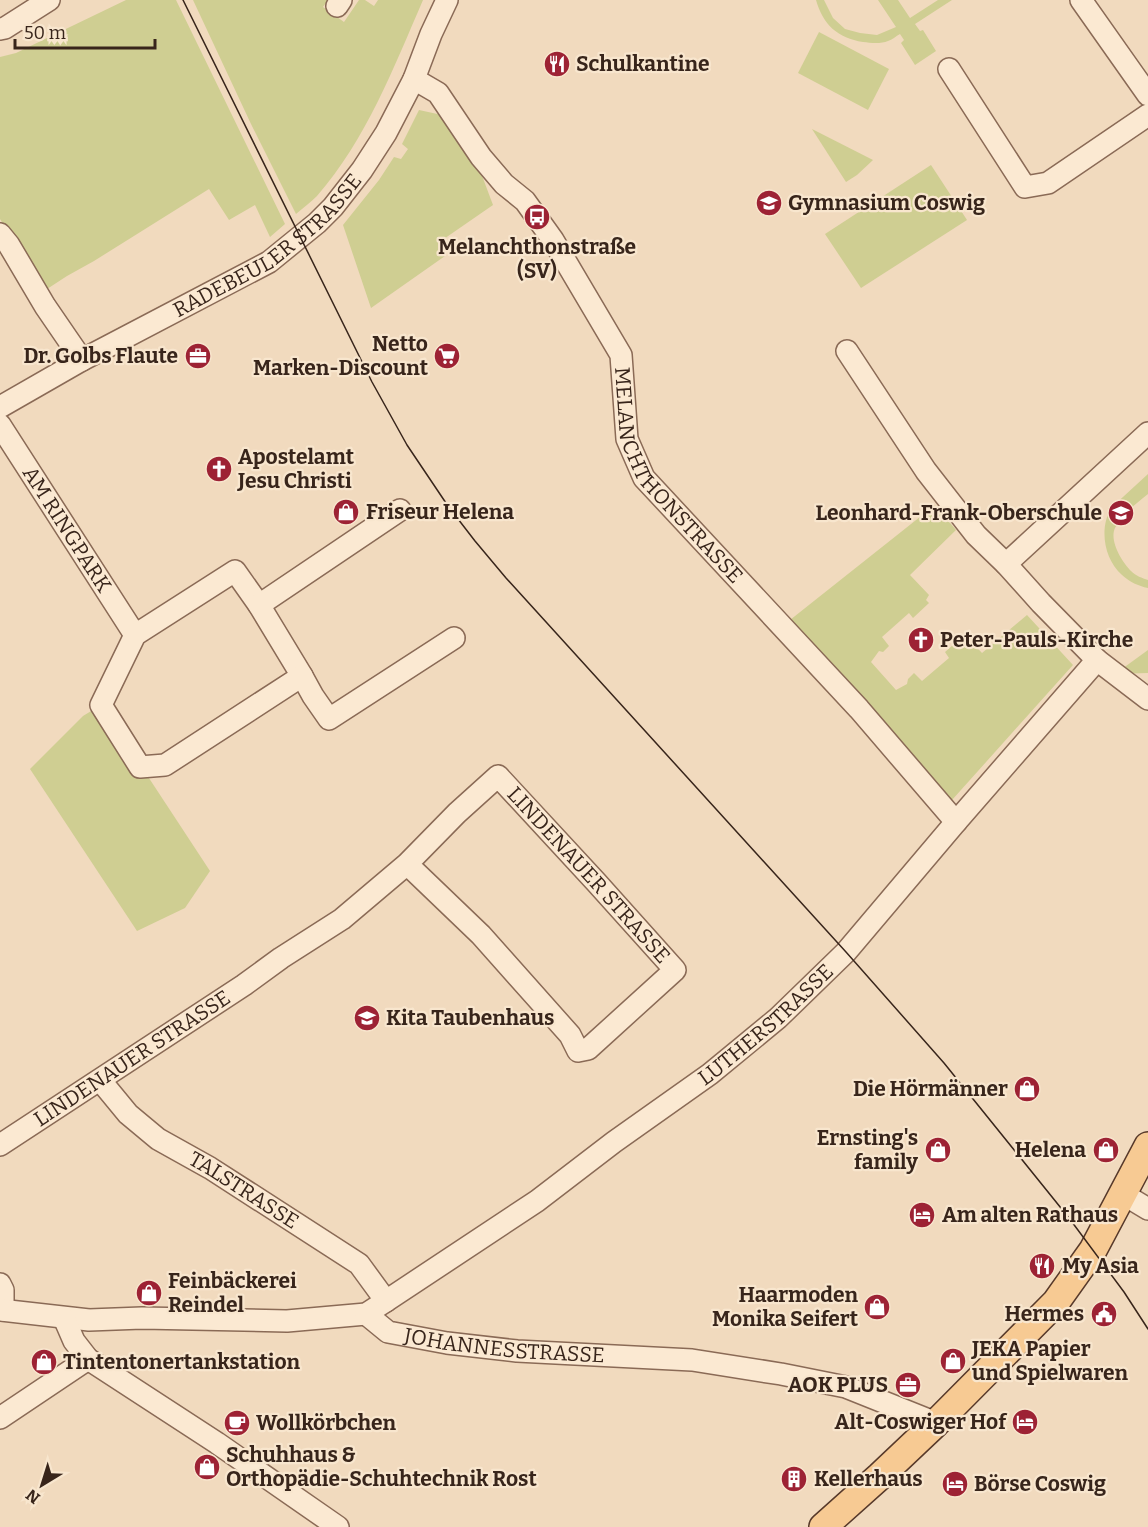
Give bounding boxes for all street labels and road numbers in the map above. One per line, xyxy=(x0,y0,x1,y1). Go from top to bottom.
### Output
street label: RADEBEULER STRASSE xyxy=(169,168,367,323)
street label: MELANCHTHONSTRASSE xyxy=(609,366,748,589)
street label: AM RINGPARK xyxy=(17,461,117,597)
street label: LINDENAUER STRASSE xyxy=(502,781,676,969)
street label: LUTHERSTRASSE xyxy=(693,958,839,1091)
street label: LINDENAUER STRASSE xyxy=(29,985,235,1132)
street label: TALSTRASSE xyxy=(184,1146,304,1235)
street label: JOHANNESSTRASSE xyxy=(401,1322,605,1368)

